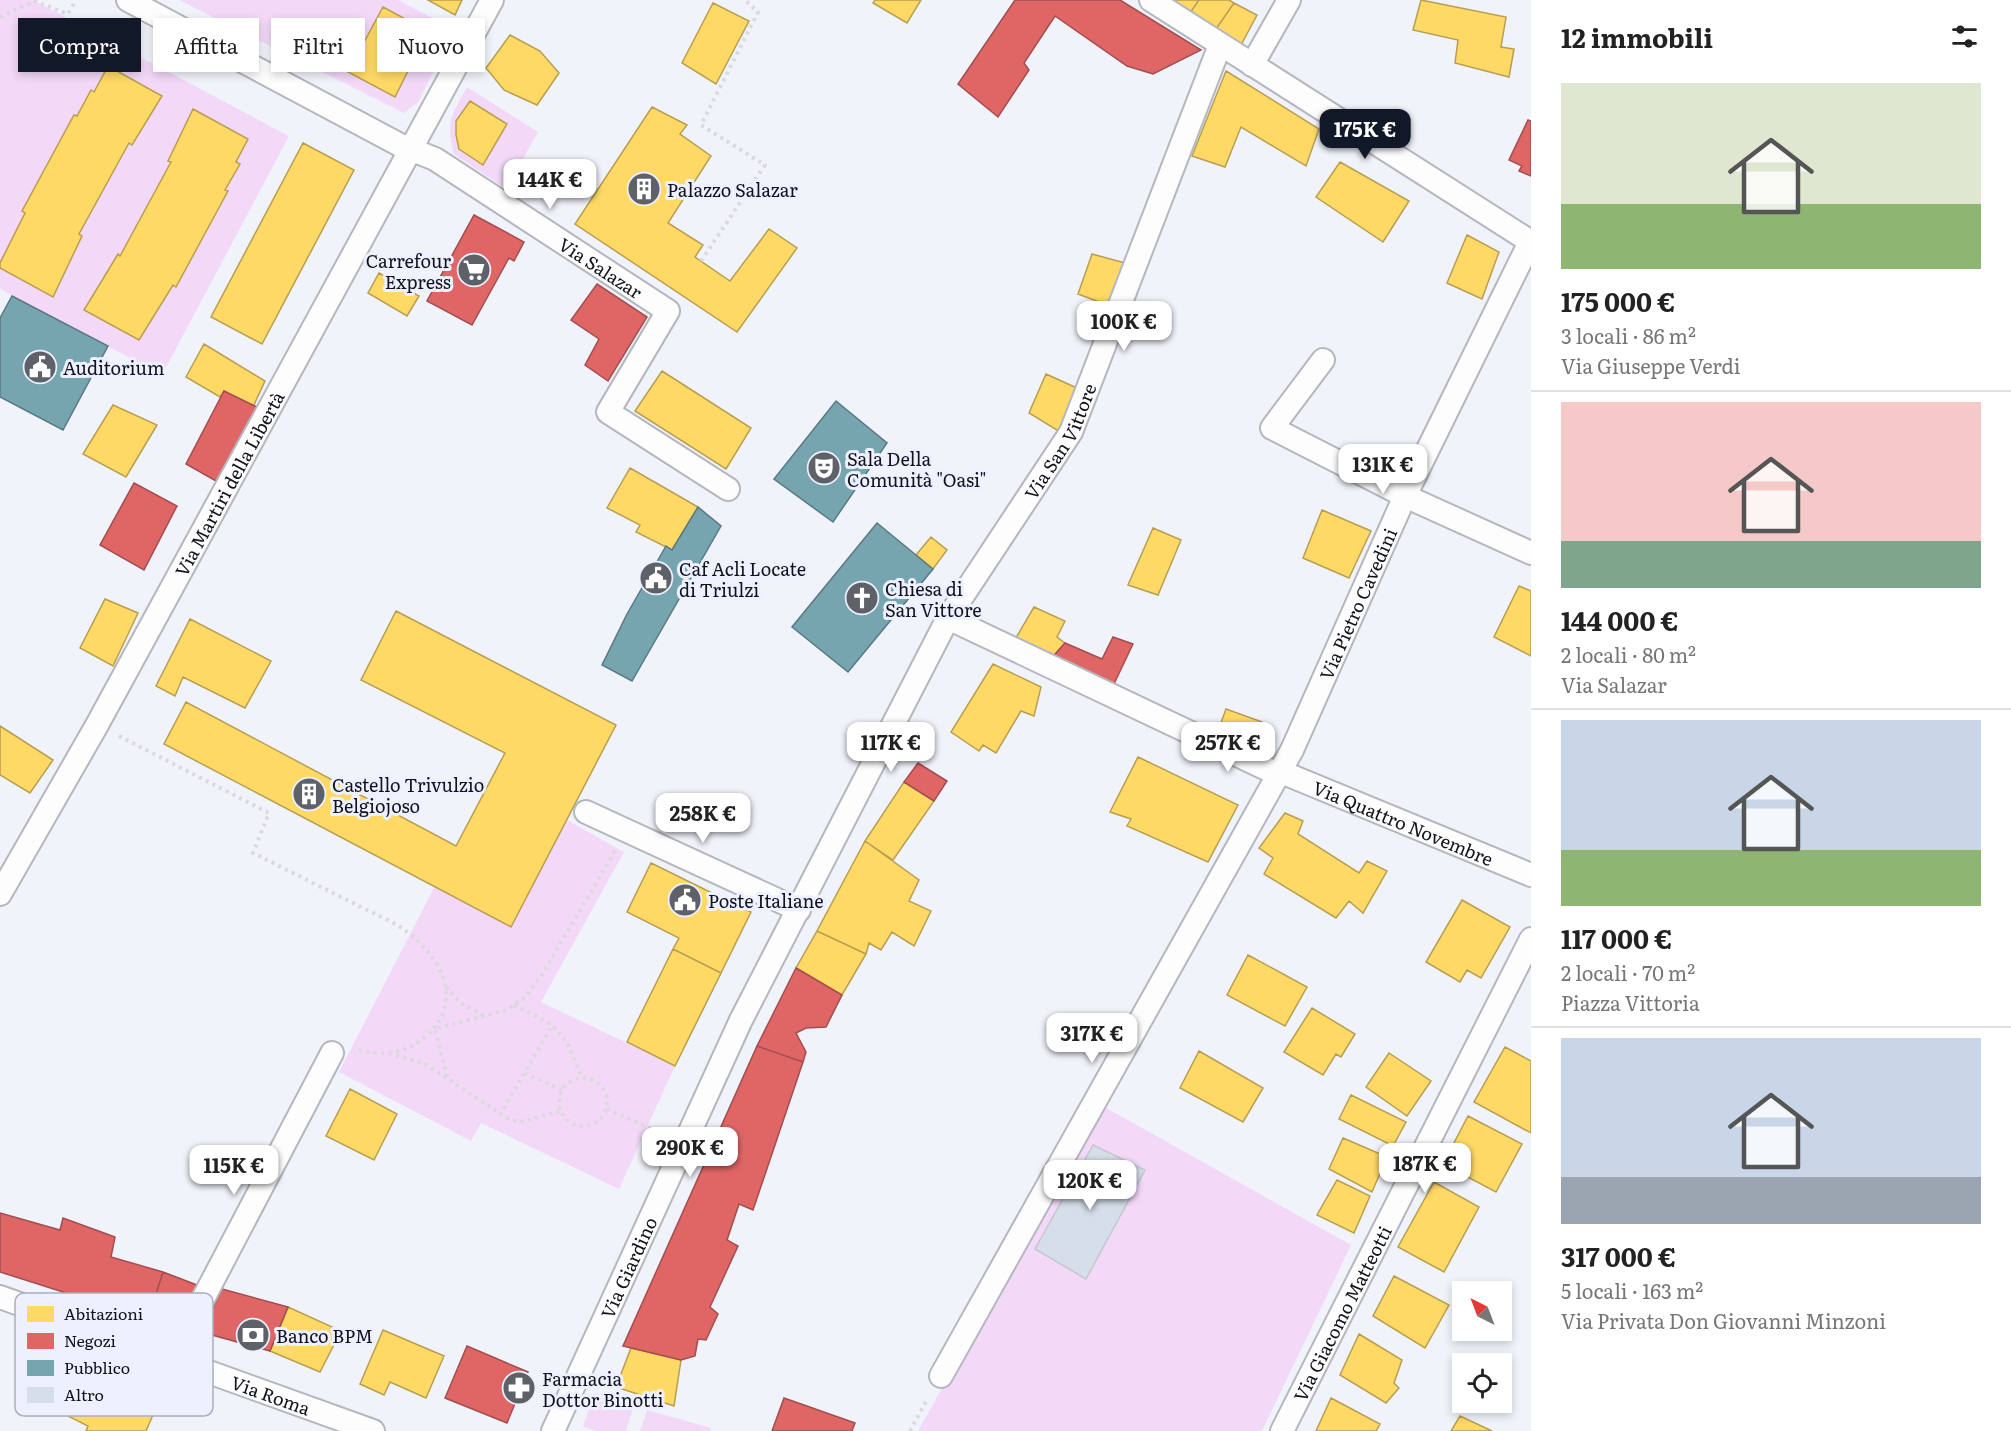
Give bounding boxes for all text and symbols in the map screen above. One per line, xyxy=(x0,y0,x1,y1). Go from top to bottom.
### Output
text: 12 immobili xyxy=(1561,17,1713,56)
chip: Compra xyxy=(18,18,141,72)
chip: Affitta xyxy=(153,18,259,72)
chip: Filtri xyxy=(271,18,365,72)
chip: Nuovo xyxy=(377,18,485,72)
icon: filters xyxy=(1948,20,1981,53)
pin: 175K € xyxy=(1316,109,1414,160)
text: 175K € xyxy=(1334,113,1396,143)
icon: home xyxy=(1717,122,1825,230)
pin: 144K € xyxy=(501,159,599,210)
text: 144K € xyxy=(517,163,583,193)
building icon: Palazzo Salazar xyxy=(626,171,662,207)
place label: Palazzo Salazar xyxy=(667,176,798,203)
street label: Via Salazar xyxy=(554,230,649,305)
place label: Carrefour Express xyxy=(366,247,451,295)
supermarket icon: Carrefour Express xyxy=(456,252,492,288)
text: 175 000 € xyxy=(1561,281,1675,320)
pin: 100K € xyxy=(1075,301,1173,352)
text: 100K € xyxy=(1091,305,1157,335)
text: 3 locali · 86 m² xyxy=(1561,320,1696,350)
public building icon: Auditorium xyxy=(22,349,58,385)
text: Via Giuseppe Verdi xyxy=(1561,350,1740,380)
place label: Auditorium xyxy=(63,354,164,381)
street label: Via San Vittore xyxy=(1017,379,1102,504)
street label: Via Martiri della Libertà xyxy=(167,386,290,581)
icon: home xyxy=(1717,441,1825,549)
pin: 131K € xyxy=(1334,444,1432,495)
place label: Sala Della Comunità "Oasi" xyxy=(847,445,986,493)
text: 131K € xyxy=(1352,448,1414,478)
theatre icon: Sala Della Comunità "Oasi" xyxy=(806,450,842,486)
street label: Via Pietro Cavedini xyxy=(1312,523,1403,684)
place label: Caf Acli Locate di Triulzi xyxy=(679,555,806,603)
public building icon: Caf Acli Locate di Triulzi xyxy=(638,560,674,596)
place label: Chiesa di San Vittore xyxy=(885,575,982,623)
church icon: Chiesa di San Vittore xyxy=(844,580,880,616)
text: 144 000 € xyxy=(1561,600,1679,639)
text: 2 locali · 80 m² xyxy=(1561,639,1696,669)
text: Via Salazar xyxy=(1561,669,1667,699)
pin: 117K € xyxy=(842,722,940,773)
pin: 257K € xyxy=(1179,722,1277,773)
text: 117K € xyxy=(861,726,921,756)
text: 257K € xyxy=(1195,726,1261,756)
icon: home xyxy=(1717,759,1825,867)
place label: Castello Trivulzio Belgiojoso xyxy=(332,771,484,819)
street label: Via Quattro Novembre xyxy=(1309,773,1498,872)
building icon: Castello Trivulzio Belgiojoso xyxy=(291,776,327,812)
pin: 258K € xyxy=(654,793,752,844)
text: 258K € xyxy=(670,797,736,827)
public building icon: Poste Italiane xyxy=(667,882,703,918)
place label: Poste Italiane xyxy=(708,887,824,914)
text: 117 000 € xyxy=(1561,918,1672,957)
text: 2 locali · 70 m² xyxy=(1561,957,1695,987)
text: Piazza Vittoria xyxy=(1561,987,1700,1017)
pin: 317K € xyxy=(1043,1013,1141,1064)
text: 317K € xyxy=(1060,1017,1124,1047)
icon: home xyxy=(1717,1077,1825,1185)
pin: 290K € xyxy=(641,1127,739,1178)
text: 290K € xyxy=(656,1131,724,1161)
pin: 187K € xyxy=(1376,1143,1474,1194)
pin: 115K € xyxy=(185,1145,283,1196)
text: 187K € xyxy=(1393,1147,1457,1177)
text: 115K € xyxy=(203,1149,265,1179)
pin: 120K € xyxy=(1041,1160,1139,1211)
text: 120K € xyxy=(1058,1164,1122,1194)
street label: Via Giardino xyxy=(593,1212,663,1323)
street label: Via Giacomo Matteotti xyxy=(1286,1221,1397,1406)
text: 317 000 € xyxy=(1561,1236,1676,1275)
text: 5 locali · 163 m² xyxy=(1561,1275,1703,1305)
north arrow xyxy=(1452,1281,1512,1341)
map controls xyxy=(1452,1281,1512,1413)
legend xyxy=(15,1293,213,1416)
text: Abitazioni xyxy=(64,1301,143,1325)
text: Via Privata Don Giovanni Minzoni xyxy=(1561,1305,1886,1335)
bank icon: Banco BPM xyxy=(235,1317,271,1353)
place label: Banco BPM xyxy=(276,1322,373,1349)
text: Negozi xyxy=(64,1328,116,1352)
button: locate xyxy=(1452,1353,1512,1413)
text: Pubblico xyxy=(64,1355,130,1379)
place label: Farmacia Dottor Binotti xyxy=(542,1365,663,1413)
street label: Via Roma xyxy=(228,1368,315,1421)
pharmacy icon: Farmacia Dottor Binotti xyxy=(501,1370,537,1406)
text: Altro xyxy=(64,1382,104,1406)

